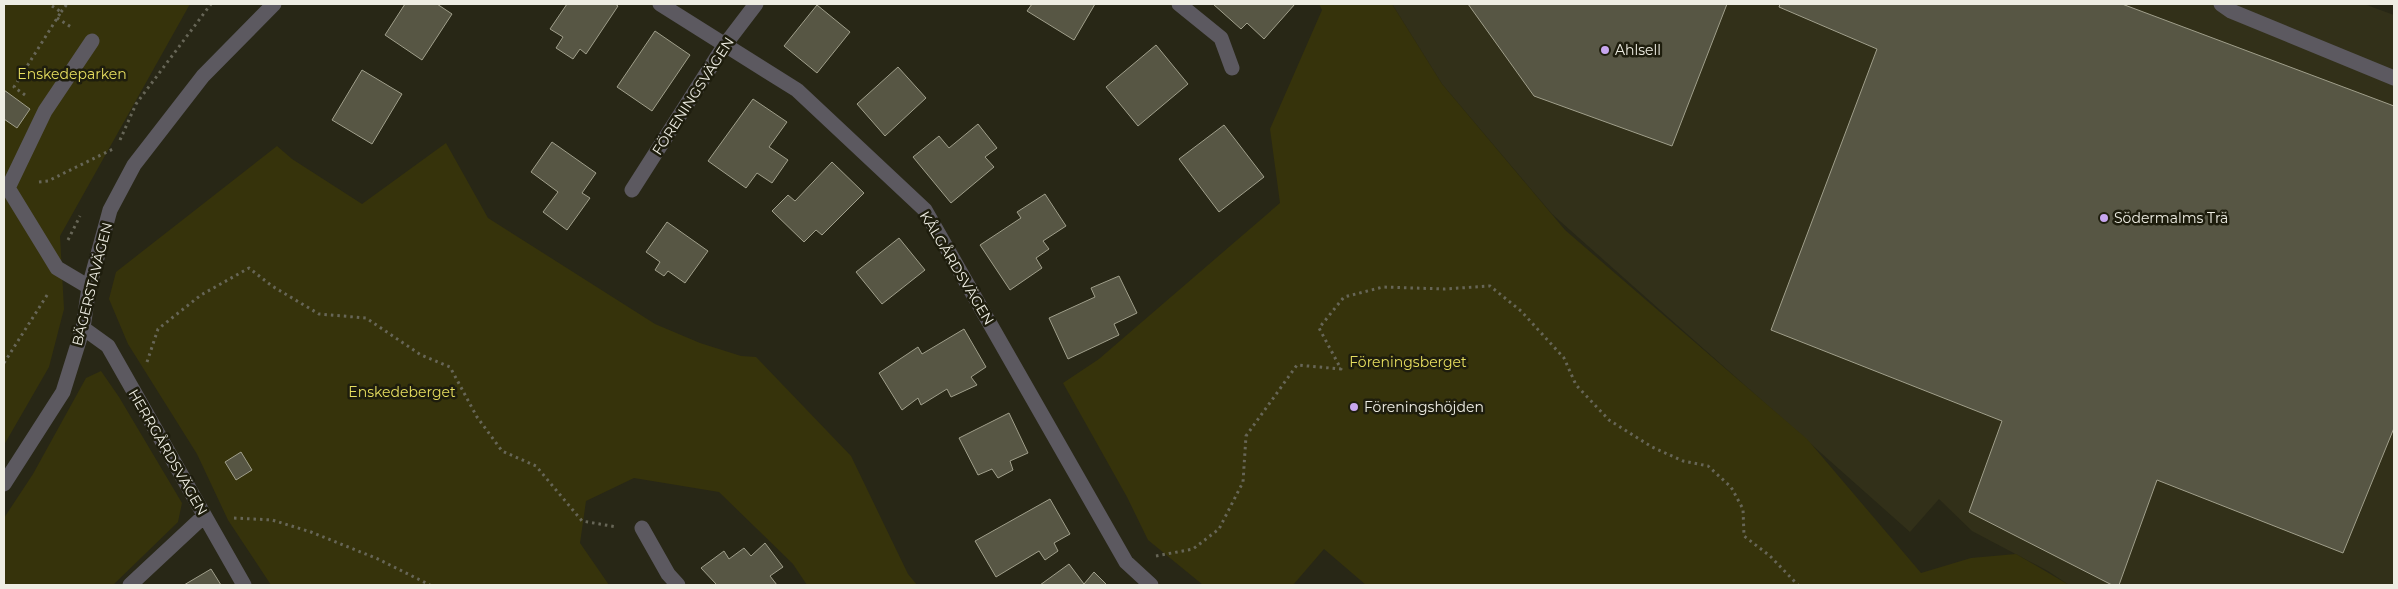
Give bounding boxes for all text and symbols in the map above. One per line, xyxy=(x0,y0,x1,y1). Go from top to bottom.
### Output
street label: FÖRENINGSVÄGEN xyxy=(648,34,738,158)
place label: Ahlsell xyxy=(1615,41,1661,59)
marker: Ahlsell xyxy=(1599,44,1611,56)
park label: Enskedeparken xyxy=(17,65,127,83)
street label: KÅLGÅRDSVÄGEN xyxy=(916,207,999,328)
place label: Södermalms Trä xyxy=(2114,209,2228,227)
marker: Södermalms Trä xyxy=(2098,212,2110,224)
street label: BÄGERSTAVÄGEN xyxy=(68,220,116,348)
park label: Föreningsberget xyxy=(1349,353,1467,371)
park label: Enskedeberget xyxy=(348,383,456,401)
street label: HERRGÅRDSVÄGEN xyxy=(124,385,212,518)
place label: Föreningshöjden xyxy=(1364,398,1484,416)
marker: Föreningshöjden xyxy=(1348,401,1360,413)

